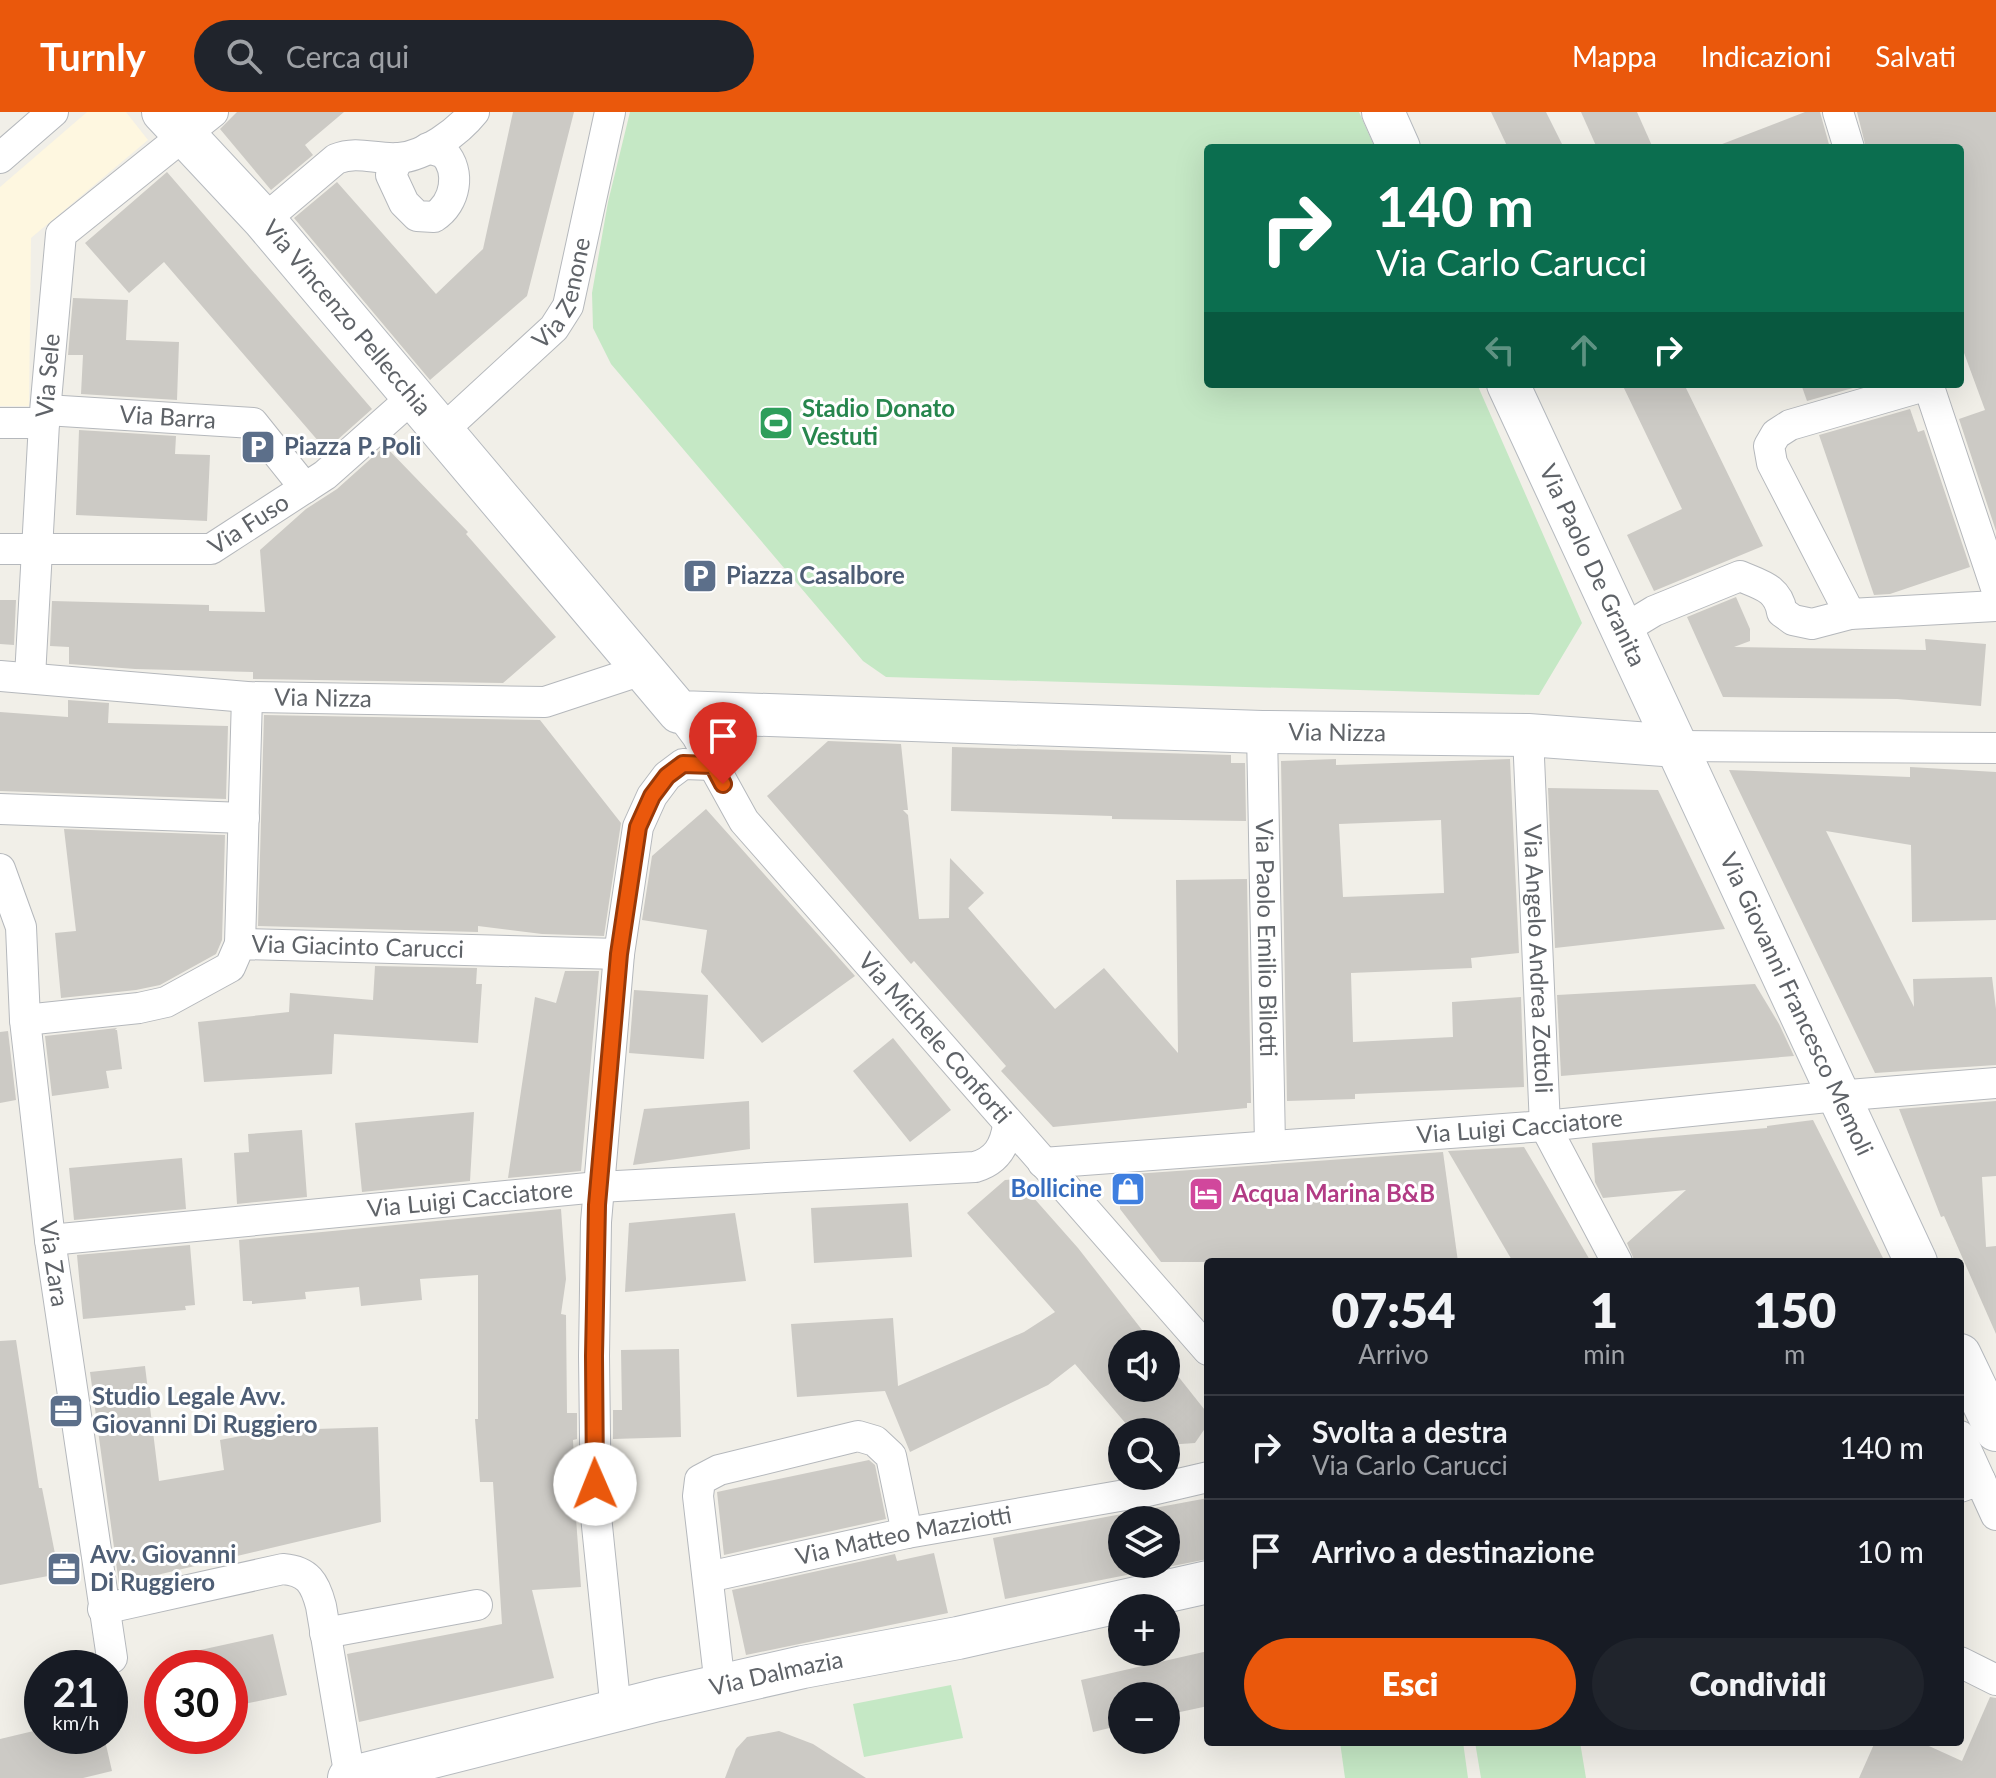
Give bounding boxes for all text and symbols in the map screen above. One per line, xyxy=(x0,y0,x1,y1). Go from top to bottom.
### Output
search box xyxy=(194,20,754,92)
text: Turnly xyxy=(40,33,146,79)
icon: search xyxy=(222,34,266,78)
text: Cerca qui xyxy=(286,38,409,74)
text: Mappa xyxy=(1572,39,1657,73)
text: Indicazioni xyxy=(1701,39,1831,73)
text: Salvati xyxy=(1875,39,1956,73)
text: 140 m xyxy=(1376,172,1534,239)
icon: right xyxy=(1244,176,1348,280)
street label: Via Vincenzo Pellecchia xyxy=(257,213,438,421)
street label: Via Zenone xyxy=(525,235,595,354)
text: Via Carlo Carucci xyxy=(1376,240,1647,284)
icon: left xyxy=(1478,328,1522,372)
icon: ahead xyxy=(1562,328,1606,372)
icon: right xyxy=(1646,328,1690,372)
street label: Via Sele xyxy=(29,332,65,419)
place label: Stadio Donato Vestuti xyxy=(801,393,955,450)
street label: Via Barra xyxy=(119,399,217,434)
sports icon: Stadio Donato Vestuti xyxy=(757,404,795,442)
parking icon: Piazza P. Poli xyxy=(239,428,277,466)
place label: Piazza P. Poli xyxy=(284,431,421,460)
street label: Via Paolo De Granita xyxy=(1534,459,1653,670)
street label: Via Fuso xyxy=(202,487,294,560)
parking icon: Piazza Casalbore xyxy=(681,557,719,595)
place label: Piazza Casalbore xyxy=(726,560,905,589)
street label: Via Nizza xyxy=(274,681,372,712)
pin xyxy=(689,702,757,784)
icon: arrive xyxy=(701,714,745,758)
street label: Via Nizza xyxy=(1288,716,1386,746)
street label: Via Paolo Emilio Bilotti xyxy=(1251,819,1284,1057)
street label: Via Angelo Andrea Zottoli xyxy=(1519,824,1560,1094)
street label: Via Giovanni Francesco Memoli xyxy=(1715,848,1880,1160)
street label: Via Giacinto Carucci xyxy=(251,928,464,963)
street label: Via Michele Conforti xyxy=(853,946,1018,1129)
street label: Via Luigi Cacciatore xyxy=(1415,1102,1624,1148)
shop icon: Bollicine xyxy=(1109,1170,1147,1208)
place label: Bollicine xyxy=(1011,1173,1102,1202)
street label: Via Luigi Cacciatore xyxy=(366,1174,574,1222)
hotel icon: Acqua Marina B&B xyxy=(1187,1175,1225,1213)
place label: Acqua Marina B&B xyxy=(1231,1178,1435,1207)
street label: Via Zara xyxy=(35,1219,76,1308)
text: 07:54 xyxy=(1332,1281,1456,1338)
text: 1 xyxy=(1590,1281,1618,1338)
text: 150 xyxy=(1753,1281,1836,1338)
map controls xyxy=(1108,1330,1180,1754)
button: sound xyxy=(1108,1330,1180,1402)
text: Arrivo xyxy=(1358,1338,1429,1370)
text: min xyxy=(1583,1338,1625,1370)
text: m xyxy=(1784,1338,1805,1370)
place label: Studio Legale Avv. Giovanni Di Ruggiero xyxy=(92,1381,318,1438)
office icon: Studio Legale Avv. Giovanni Di Ruggiero xyxy=(47,1392,85,1430)
text: Svolta a destra xyxy=(1312,1413,1508,1449)
button: search xyxy=(1108,1418,1180,1490)
icon: right xyxy=(1244,1425,1288,1469)
text: 140 m xyxy=(1839,1429,1924,1465)
position arrow xyxy=(553,1442,637,1526)
text: Via Carlo Carucci xyxy=(1312,1449,1508,1481)
street label: Via Matteo Mazziotti xyxy=(793,1499,1014,1570)
button: layers xyxy=(1108,1506,1180,1578)
icon: arrive xyxy=(1244,1529,1288,1573)
text: Arrivo a destinazione xyxy=(1312,1533,1594,1569)
text: 10 m xyxy=(1857,1533,1924,1569)
place label: Avv. Giovanni Di Ruggiero xyxy=(89,1539,236,1596)
office icon: Avv. Giovanni Di Ruggiero xyxy=(45,1550,83,1588)
button: + xyxy=(1108,1594,1180,1666)
button: Esci xyxy=(1244,1638,1576,1730)
button: Condividi xyxy=(1592,1638,1924,1730)
street label: Via Dalmazia xyxy=(706,1644,845,1701)
speed limit sign: 30 xyxy=(144,1650,248,1754)
text: 21 xyxy=(53,1668,99,1716)
button: − xyxy=(1108,1682,1180,1754)
text: km/h xyxy=(53,1710,99,1734)

